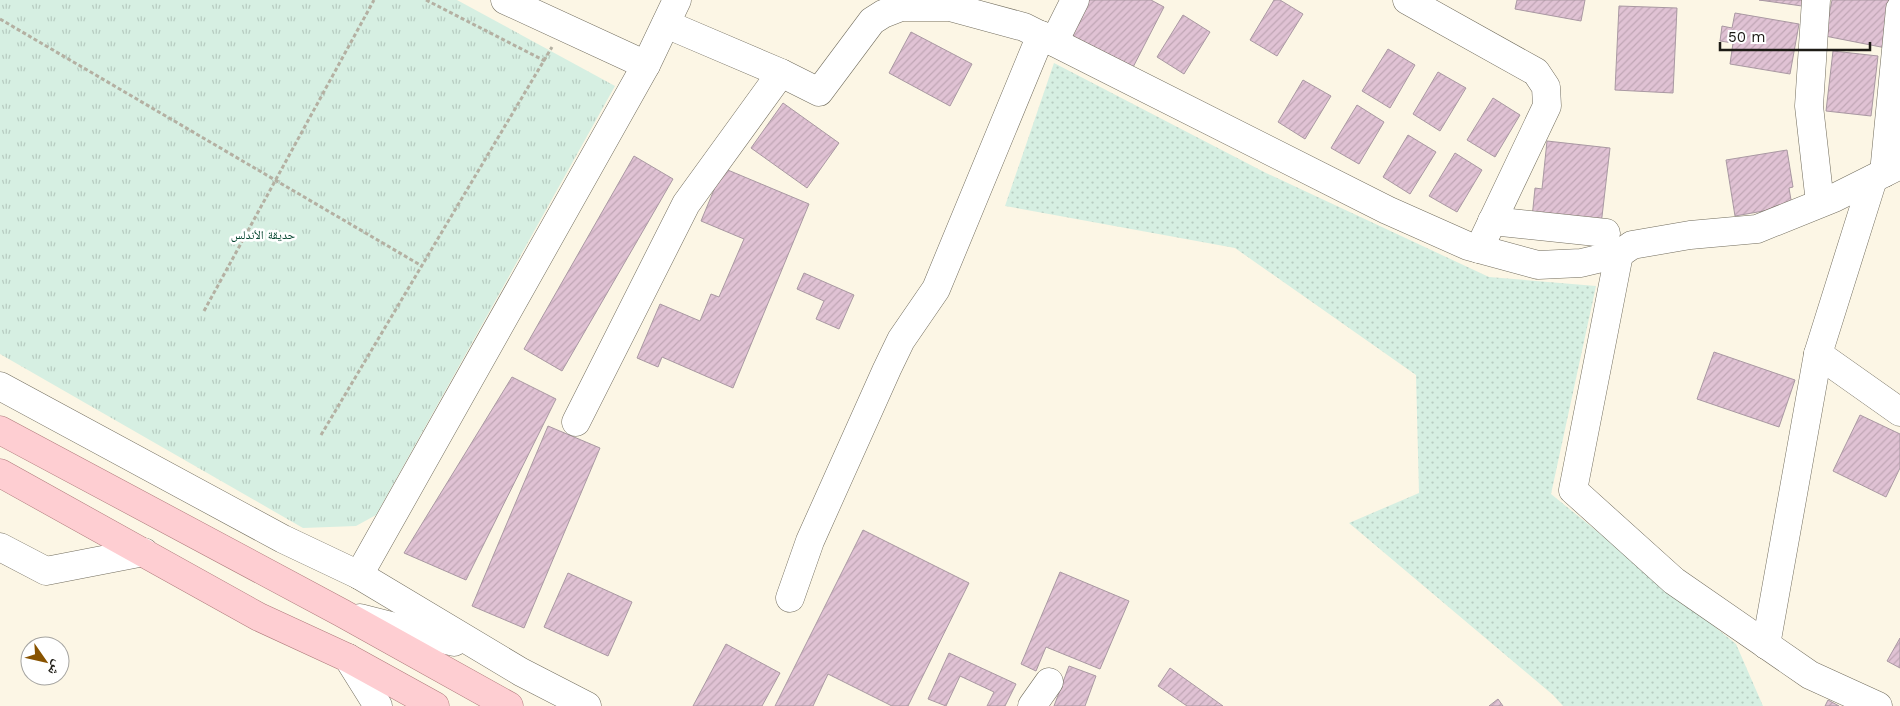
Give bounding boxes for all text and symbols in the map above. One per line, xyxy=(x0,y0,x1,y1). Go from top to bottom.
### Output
scale bar xyxy=(1720,20,1870,52)
text: 50 m xyxy=(1728,28,1765,46)
park label: حديقة الأندلس xyxy=(231,228,296,242)
north arrow xyxy=(20,636,70,686)
text: ش xyxy=(44,657,67,679)

